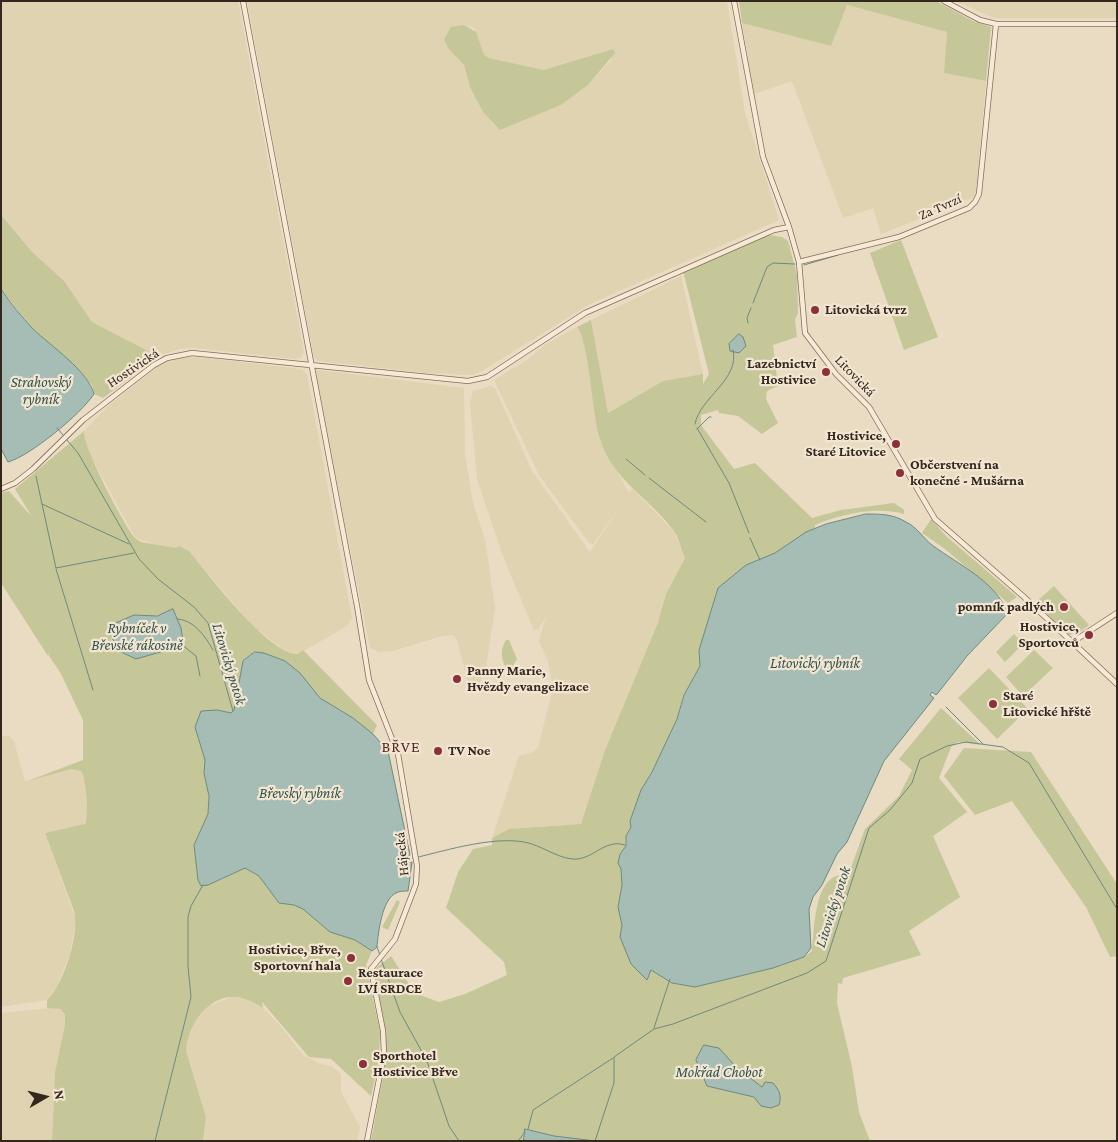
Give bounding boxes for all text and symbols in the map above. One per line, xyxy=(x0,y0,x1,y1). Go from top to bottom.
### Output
street label: Za Tvrzí xyxy=(916,190,964,224)
place label: Litovická tvrz xyxy=(825,302,907,318)
marker: Litovická tvrz xyxy=(809,304,821,316)
street label: Hostivická xyxy=(104,345,162,391)
street label: Litovická xyxy=(831,352,879,400)
place label: Lazebnictví Hostivice xyxy=(747,356,816,388)
marker: Lazebnictví Hostivice xyxy=(820,366,832,378)
water label: Strahovský rybník xyxy=(11,373,71,408)
place label: Hostivice, Staré Litovice xyxy=(805,428,886,461)
marker: Hostivice, Staré Litovice xyxy=(890,438,902,450)
place label: Občerstvení na konečné - Mušárna xyxy=(910,457,1024,490)
marker: Občerstvení na konečné - Mušárna xyxy=(894,467,906,479)
place label: pomník padlých xyxy=(958,599,1054,615)
marker: pomník padlých xyxy=(1058,601,1070,613)
water label: Rybníček v Břevské rákosině xyxy=(91,619,183,654)
place label: Hostivice, Sportovců xyxy=(1019,619,1079,652)
water label: Litovický potok xyxy=(208,621,250,707)
marker: Hostivice, Sportovců xyxy=(1083,629,1095,641)
water label: Litovický rybník xyxy=(770,654,860,672)
place label: Panny Marie, Hvězdy evangelizace xyxy=(467,663,589,696)
marker: Panny Marie, Hvězdy evangelizace xyxy=(451,673,463,685)
place label: Staré Litovické hřště xyxy=(1003,688,1091,720)
marker: Staré Litovické hřště xyxy=(987,698,999,710)
district label: BŘVE xyxy=(381,737,421,757)
place label: TV Noe xyxy=(448,743,491,759)
marker: TV Noe xyxy=(432,745,444,757)
water label: Břevský rybník xyxy=(259,784,341,802)
street label: Hájecká xyxy=(391,831,413,877)
water label: Litovický potok xyxy=(811,864,855,950)
place label: Hostivice, Břve, Sportovní hala xyxy=(248,942,341,974)
marker: Hostivice, Břve, Sportovní hala xyxy=(345,952,357,964)
place label: Restaurace LVÍ SRDCE xyxy=(358,965,423,998)
marker: Restaurace LVÍ SRDCE xyxy=(342,975,354,987)
place label: Sporthotel Hostivice Břve xyxy=(373,1048,458,1080)
marker: Sporthotel Hostivice Břve xyxy=(357,1058,369,1070)
water label: Mokřad Chobot xyxy=(675,1063,763,1081)
north arrow xyxy=(20,1072,70,1122)
text: N xyxy=(51,1089,68,1101)

